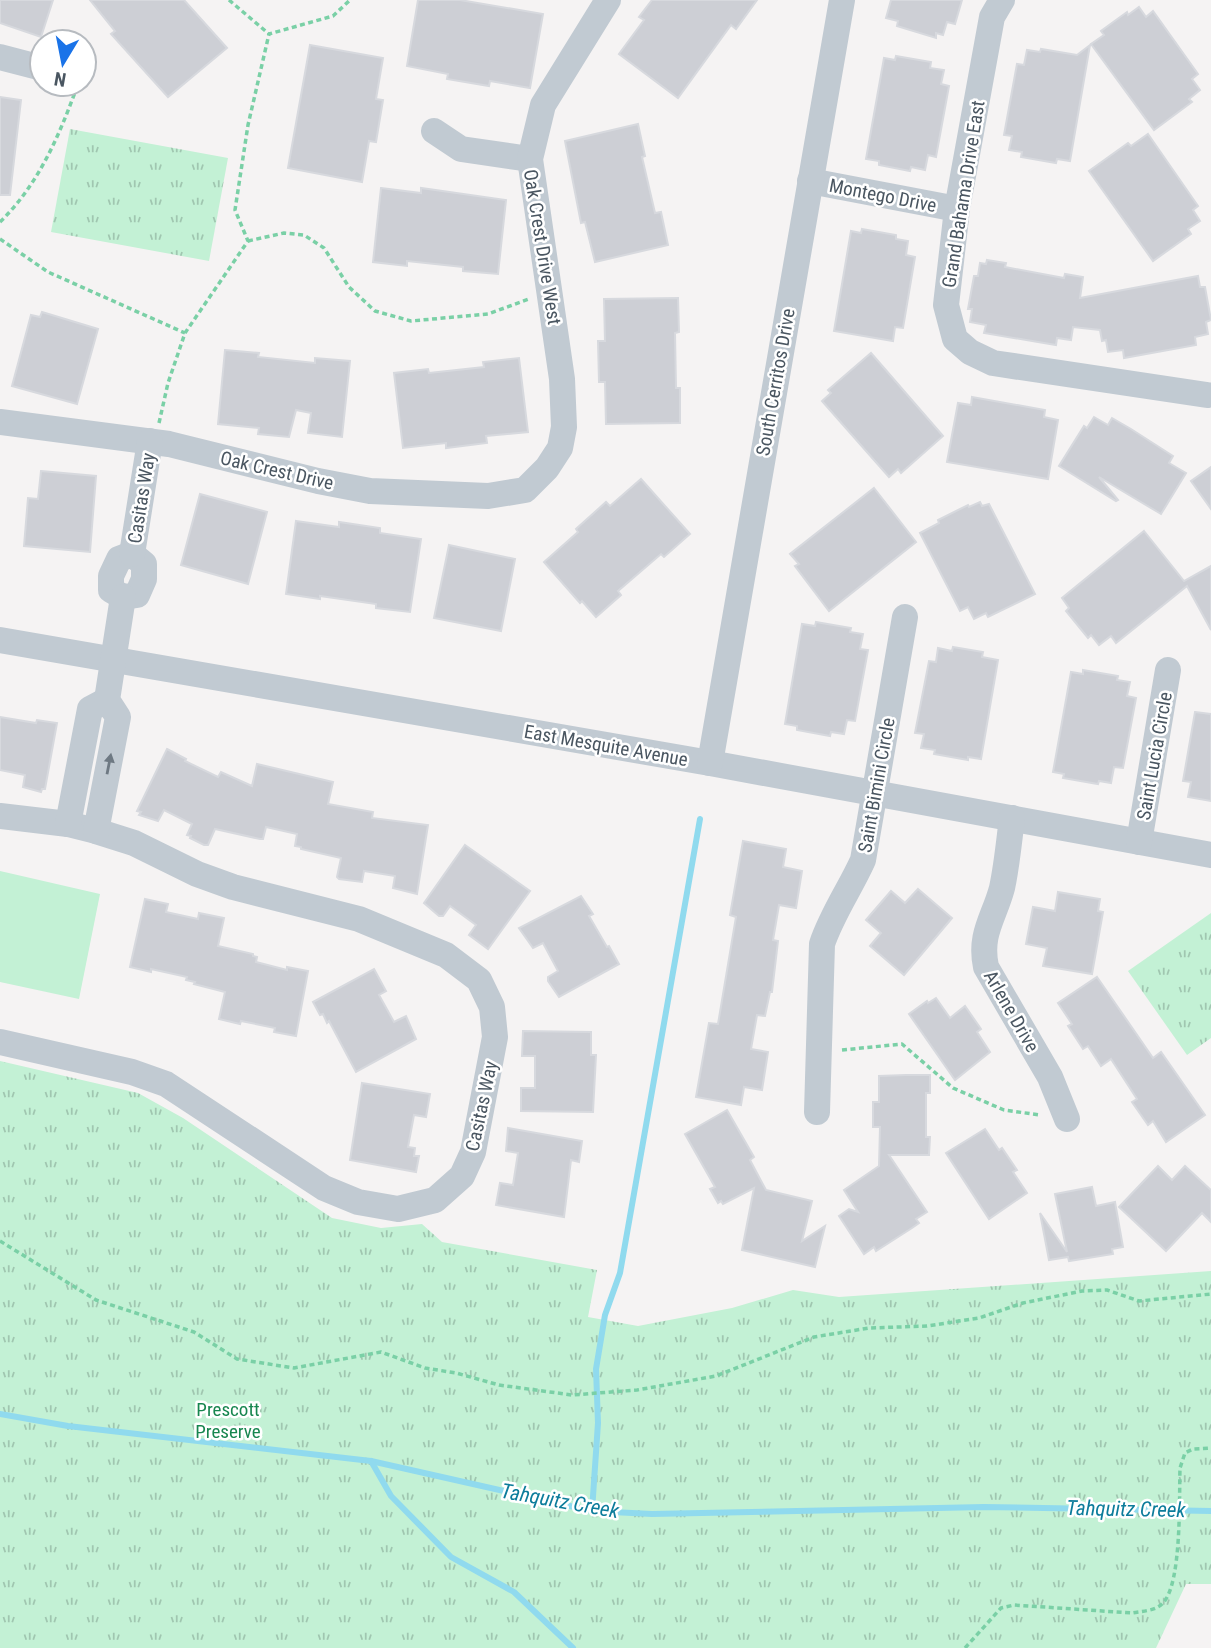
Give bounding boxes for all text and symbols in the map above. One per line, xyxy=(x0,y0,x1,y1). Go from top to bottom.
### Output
north arrow xyxy=(28,28,98,98)
text: N xyxy=(52,67,68,92)
street label: Grand Bahama Drive East xyxy=(937,99,990,289)
street label: Oak Crest Drive West xyxy=(519,168,566,326)
street label: Montego Drive xyxy=(827,174,939,217)
street label: South Cerritos Drive xyxy=(751,307,800,458)
street label: Oak Crest Drive xyxy=(218,446,336,495)
street label: Casitas Way xyxy=(123,451,160,545)
street label: Saint Lucia Circle xyxy=(1132,690,1177,822)
street label: Saint Bimini Circle xyxy=(853,716,900,854)
street label: East Mesquite Avenue xyxy=(522,720,690,771)
one-way arrow xyxy=(104,753,115,775)
street label: Arlene Drive xyxy=(979,966,1044,1056)
street label: Casitas Way xyxy=(461,1059,502,1153)
park label: Prescott Preserve xyxy=(195,1398,261,1443)
water label: Tahquitz Creek xyxy=(499,1479,622,1523)
water label: Tahquitz Creek xyxy=(1066,1496,1187,1522)

